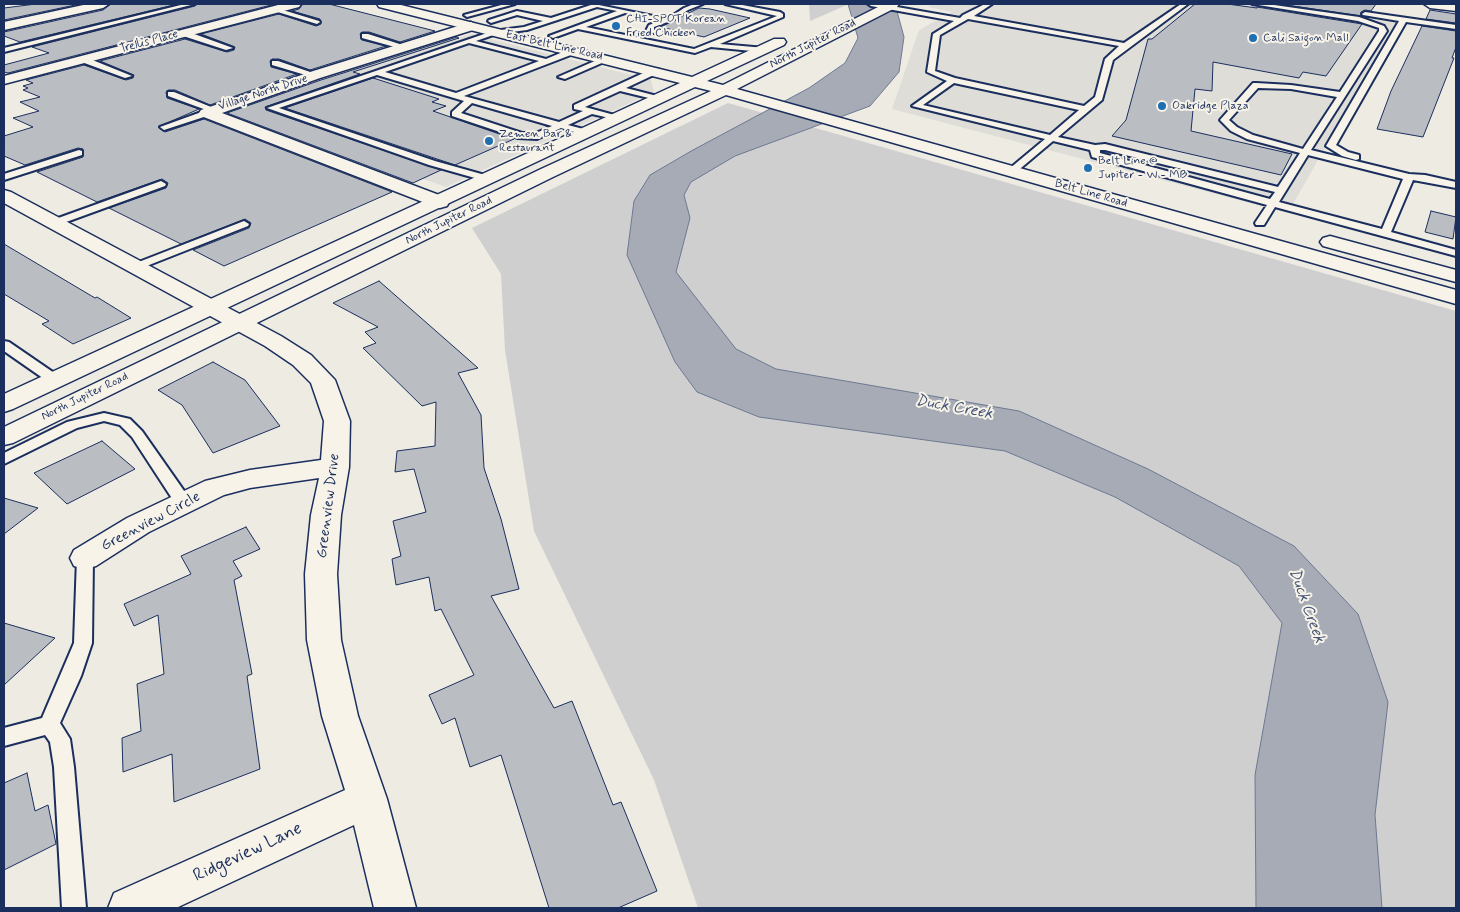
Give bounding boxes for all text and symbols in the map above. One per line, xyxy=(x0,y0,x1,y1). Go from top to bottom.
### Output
place label: CHI-SPOT Korean Fried Chicken xyxy=(626,12,726,40)
street label: North Jupiter Road xyxy=(767,16,859,72)
marker: CHI-SPOT Korean Fried Chicken xyxy=(610,20,622,32)
street label: Trellis Place xyxy=(118,27,180,57)
street label: East Belt Line Road xyxy=(504,28,604,64)
place label: Cali Saigon Mall xyxy=(1263,31,1348,45)
marker: Cali Saigon Mall xyxy=(1247,32,1259,44)
street label: Village North Drive xyxy=(216,72,310,114)
place label: Oakridge Plaza xyxy=(1172,99,1249,113)
marker: Oakridge Plaza xyxy=(1156,100,1168,112)
place label: Zemen Bar & Restaurant xyxy=(499,127,572,155)
marker: Zemen Bar & Restaurant xyxy=(483,135,495,147)
place label: Belt Line @ Jupiter - W - MB xyxy=(1098,154,1187,182)
marker: Belt Line @ Jupiter - W - MB xyxy=(1082,162,1094,174)
street label: Belt Line Road xyxy=(1053,177,1129,211)
street label: North Jupiter Road xyxy=(403,194,495,248)
street label: North Jupiter Road xyxy=(39,370,131,424)
water label: Duck Creek xyxy=(914,392,994,424)
street label: Greenview Drive xyxy=(314,452,344,560)
street label: Greenview Circle xyxy=(98,488,204,556)
water label: Duck Creek xyxy=(1284,566,1328,646)
street label: Ridgeview Lane xyxy=(190,818,306,888)

